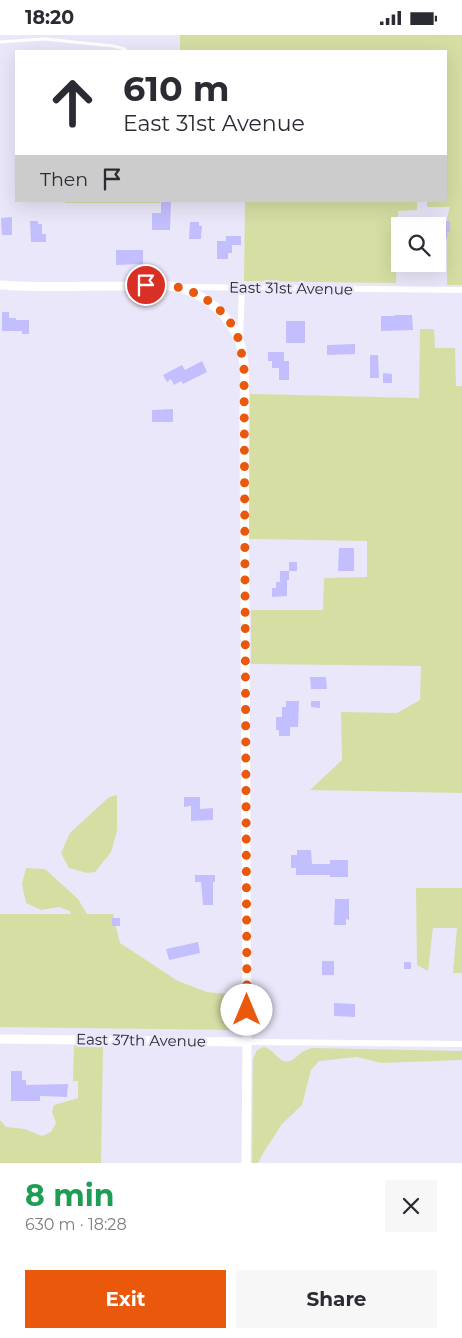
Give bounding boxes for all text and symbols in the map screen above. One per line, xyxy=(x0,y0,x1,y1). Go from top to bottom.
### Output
text: 18:20 xyxy=(25,6,74,29)
text: 610 m xyxy=(123,67,229,110)
icon: ahead xyxy=(40,70,105,135)
text: East 31st Avenue xyxy=(123,110,305,137)
icon: arrive xyxy=(98,165,126,193)
text: Then xyxy=(40,168,88,191)
map controls xyxy=(391,217,446,272)
button: search xyxy=(391,217,446,272)
pin xyxy=(125,264,167,306)
icon: arrive xyxy=(132,271,160,299)
street label: East 31st Avenue xyxy=(229,277,353,299)
position arrow xyxy=(220,983,272,1035)
street label: East 37th Avenue xyxy=(76,1029,206,1051)
text: 8 min xyxy=(25,1177,115,1214)
button: close xyxy=(385,1180,437,1232)
text: 630 m · 18:28 xyxy=(25,1215,127,1234)
button: Exit xyxy=(25,1270,226,1328)
button: Share xyxy=(236,1270,437,1328)

